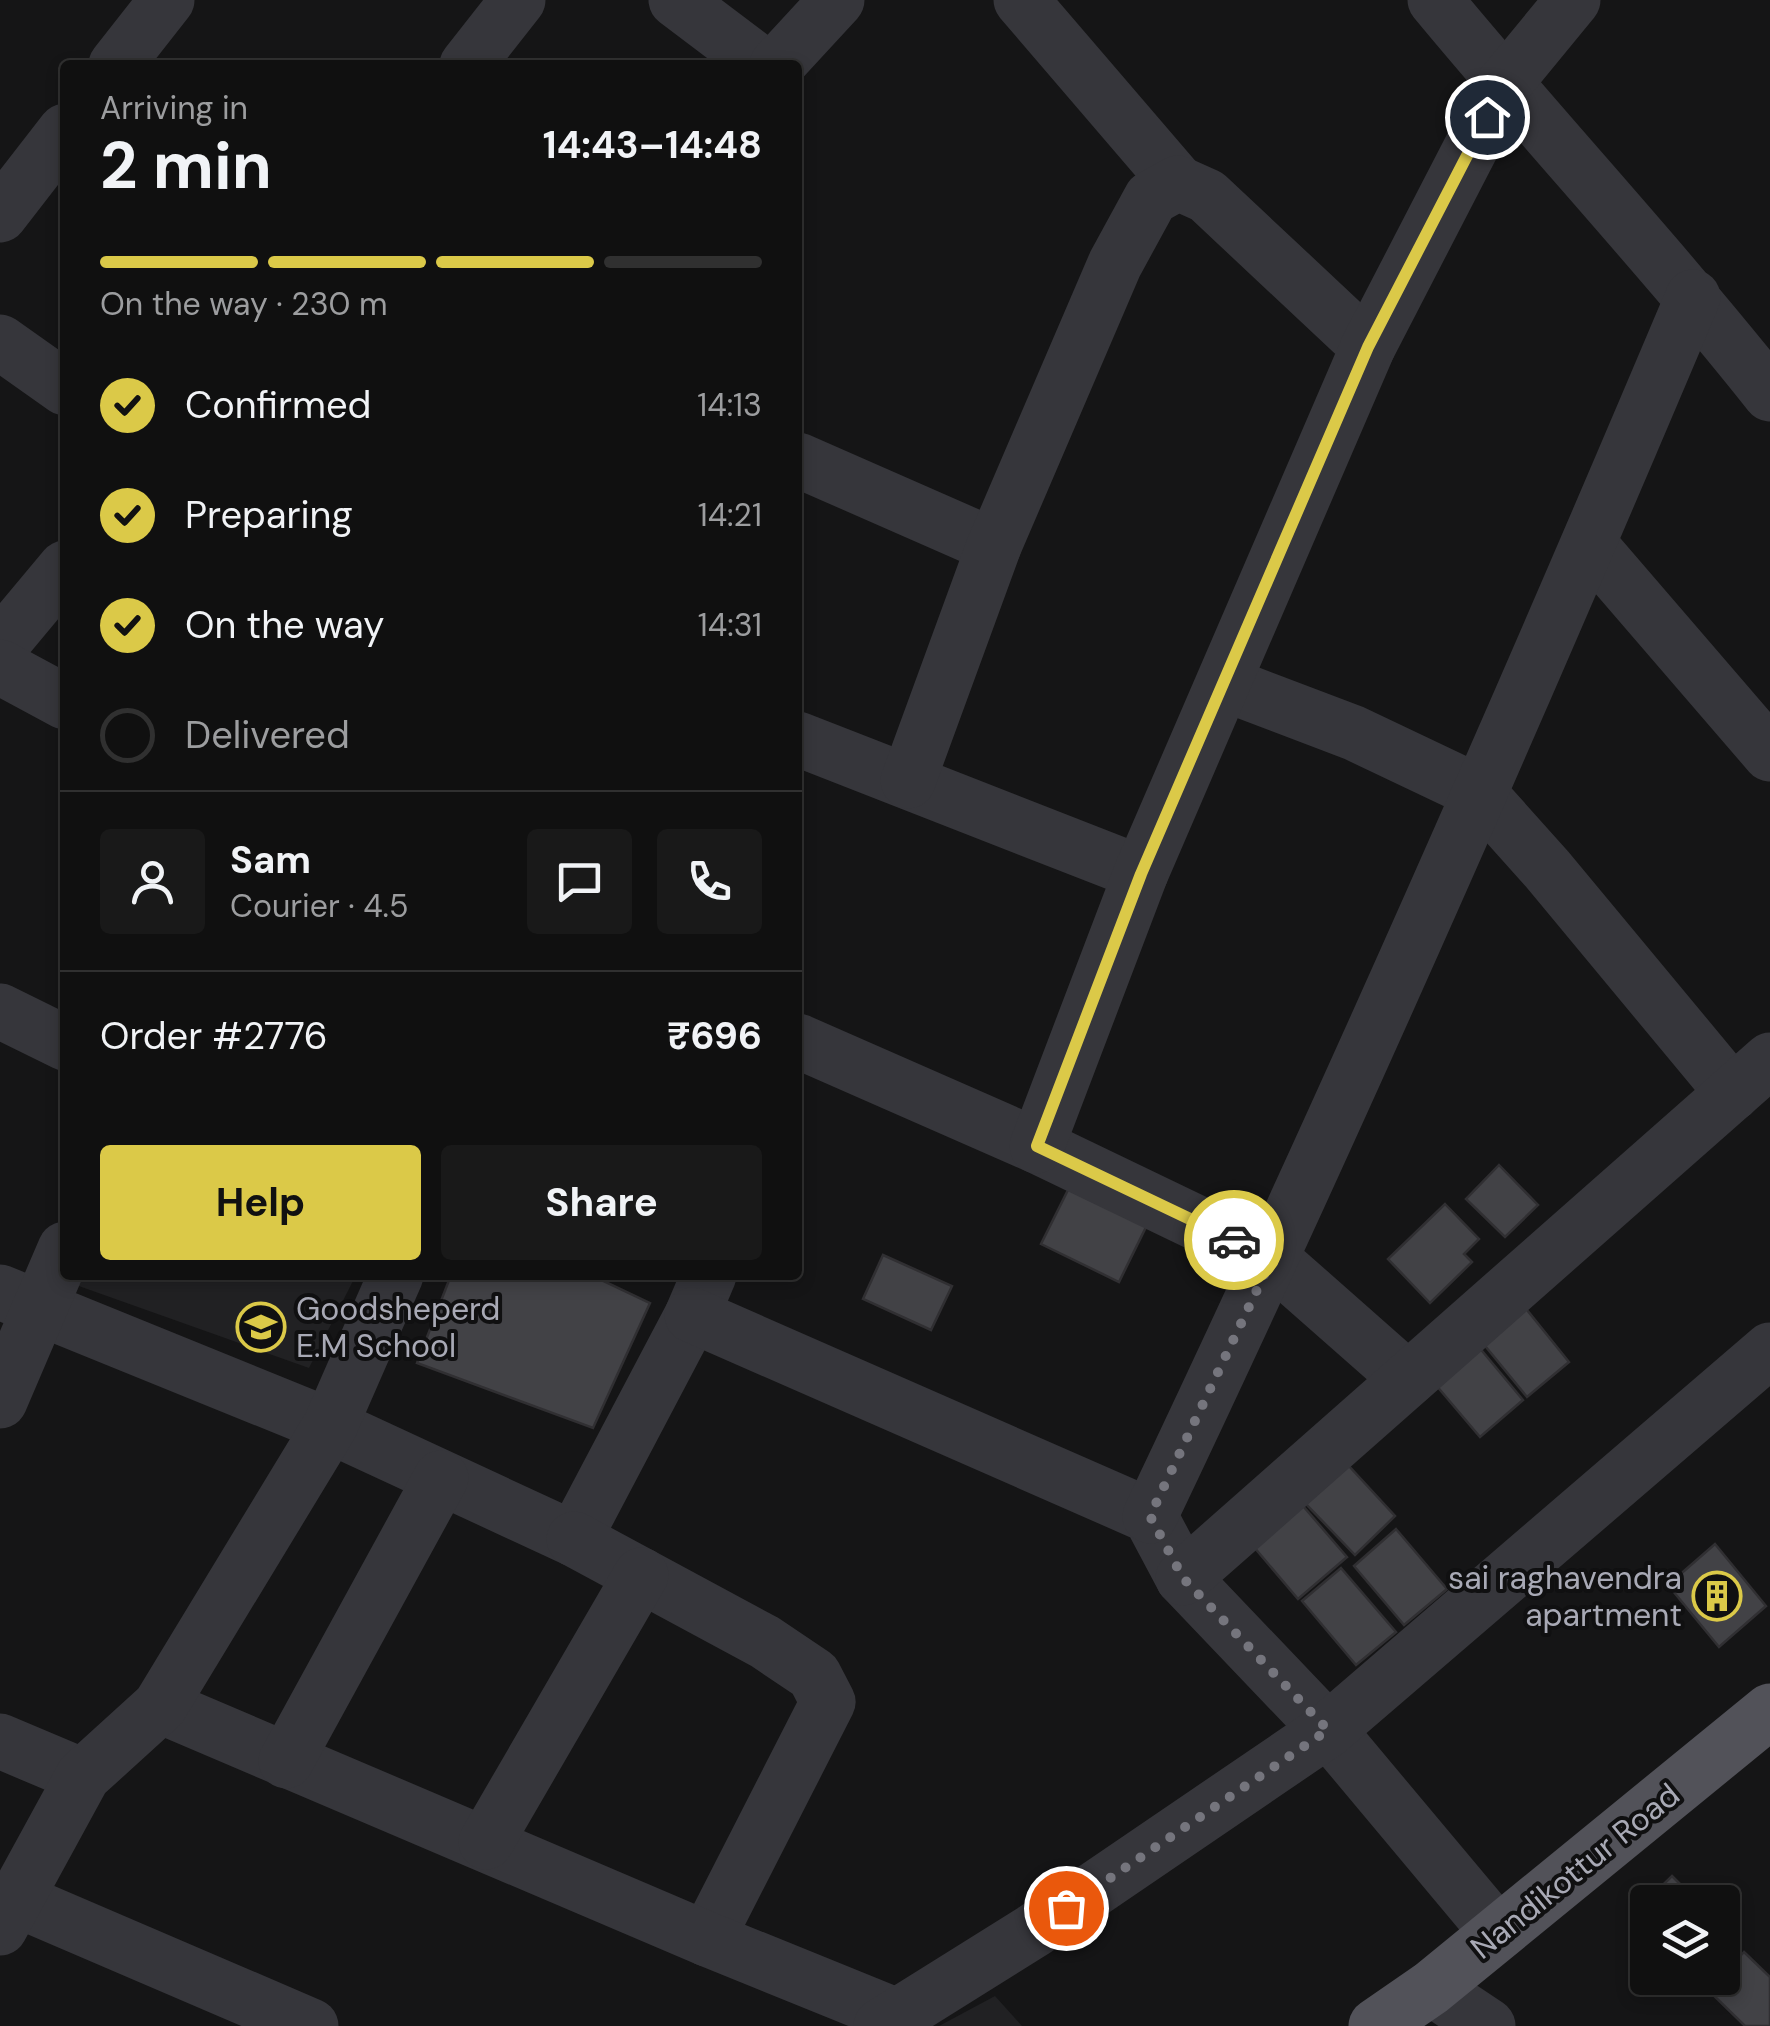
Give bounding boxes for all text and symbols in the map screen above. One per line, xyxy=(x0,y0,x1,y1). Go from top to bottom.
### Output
pin xyxy=(1445,75,1530,160)
text: Arriving in xyxy=(100,87,248,129)
icon: home xyxy=(1460,90,1515,145)
text: 14:43–14:48 xyxy=(543,120,762,170)
text: 2 min xyxy=(100,124,272,208)
text: On the way · 230 m xyxy=(100,283,387,325)
icon: check xyxy=(100,378,155,433)
text: Confirmed xyxy=(185,380,371,430)
text: 14:13 xyxy=(697,384,762,426)
icon: check xyxy=(100,488,155,543)
text: Preparing xyxy=(185,490,353,540)
text: 14:21 xyxy=(698,494,762,536)
icon: check xyxy=(100,598,155,653)
text: On the way xyxy=(185,600,384,650)
text: 14:31 xyxy=(698,604,762,646)
text: Delivered xyxy=(185,710,350,760)
button: person xyxy=(100,829,205,934)
button: chat xyxy=(527,829,632,934)
button: phone xyxy=(657,829,762,934)
text: Sam xyxy=(230,835,311,885)
text: Courier · 4.5 xyxy=(230,885,408,927)
text: Order #2776 xyxy=(100,1011,328,1061)
text: ₹696 xyxy=(667,1011,762,1061)
button: Help xyxy=(100,1145,421,1260)
button: Share xyxy=(441,1145,762,1260)
courier xyxy=(1184,1190,1284,1290)
icon: car xyxy=(1207,1213,1262,1268)
place label: Goodsheperd E.M School xyxy=(296,1288,500,1367)
school or university icon: Goodsheperd E.M School xyxy=(235,1301,287,1353)
place label: sai raghavendra apartment xyxy=(1448,1557,1682,1636)
building icon: sai raghavendra apartment xyxy=(1691,1570,1743,1622)
street label: Nandikottur Road xyxy=(1462,1774,1688,1968)
pin xyxy=(1024,1866,1109,1951)
icon: bag xyxy=(1039,1881,1094,1936)
map controls xyxy=(1630,1885,1740,1995)
button: layers xyxy=(1630,1885,1740,1995)

